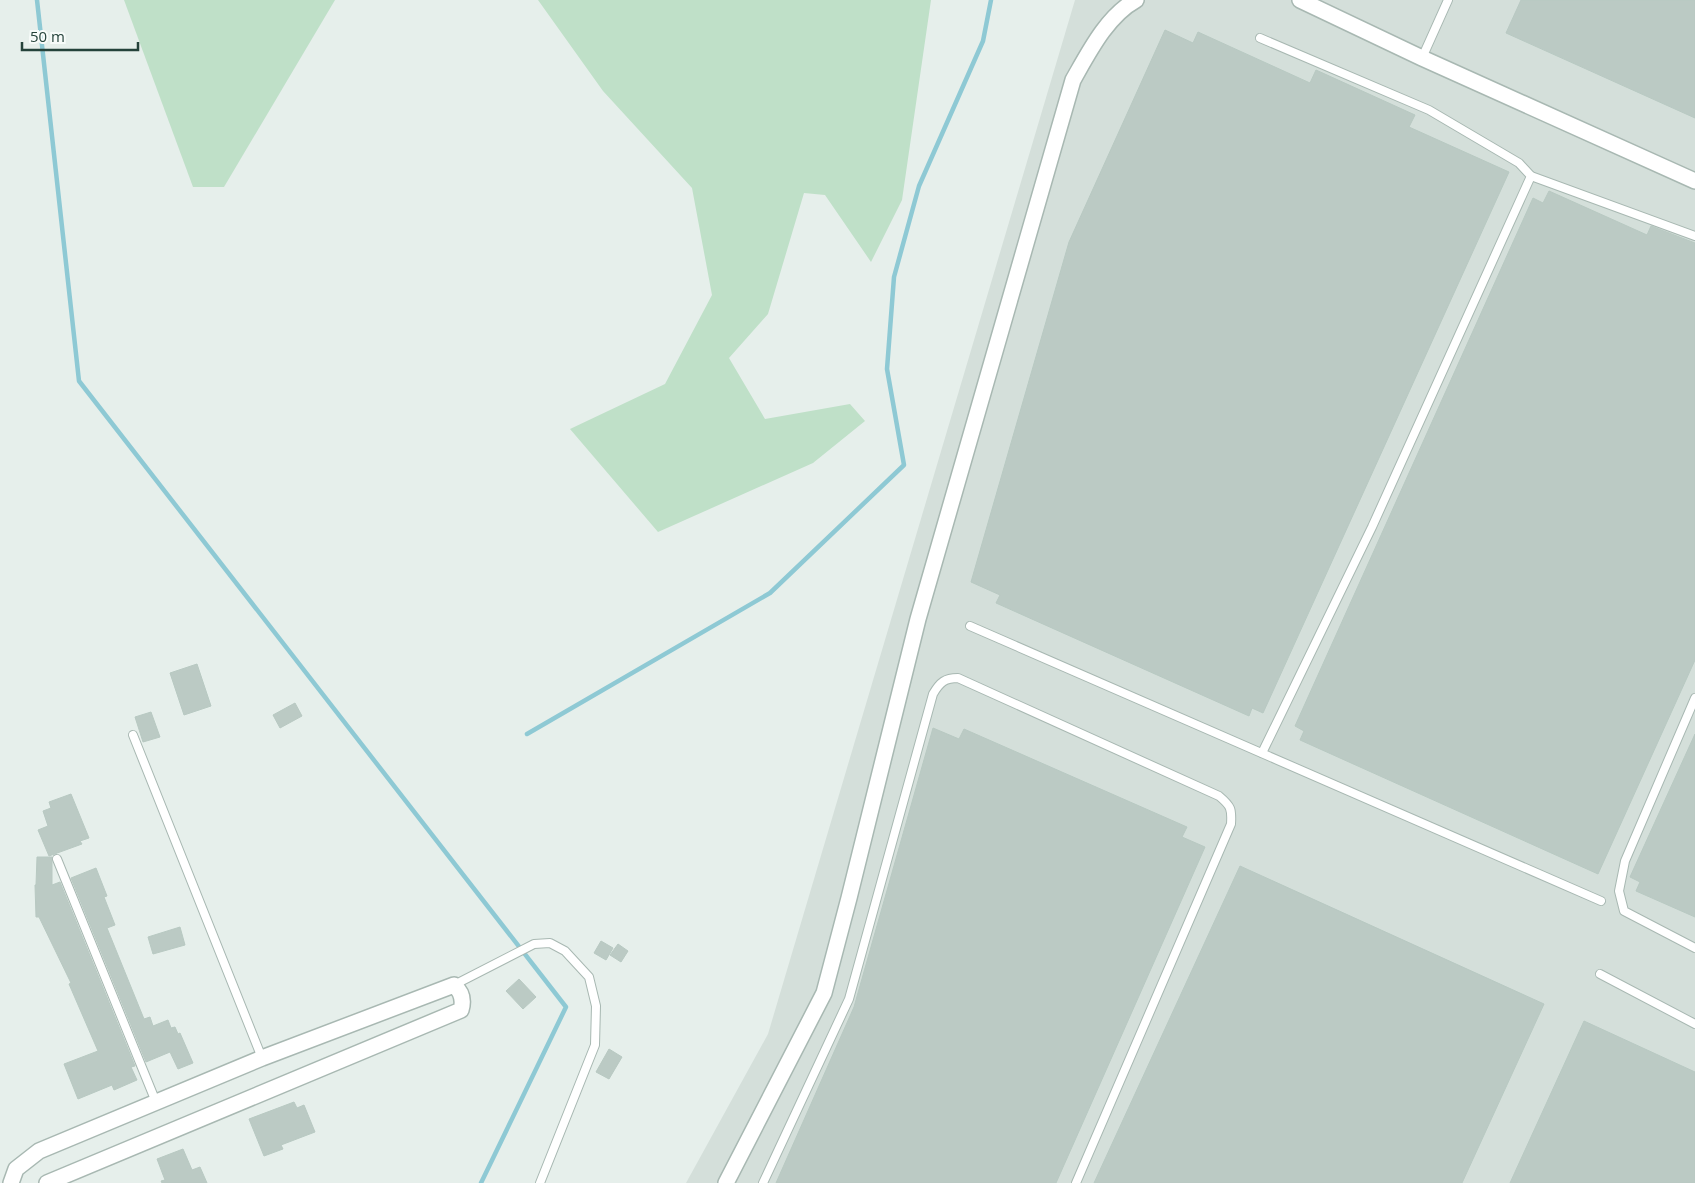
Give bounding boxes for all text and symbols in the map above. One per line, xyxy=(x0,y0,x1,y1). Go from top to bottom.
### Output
scale bar xyxy=(22,20,139,52)
text: 50 m xyxy=(30,26,65,46)

